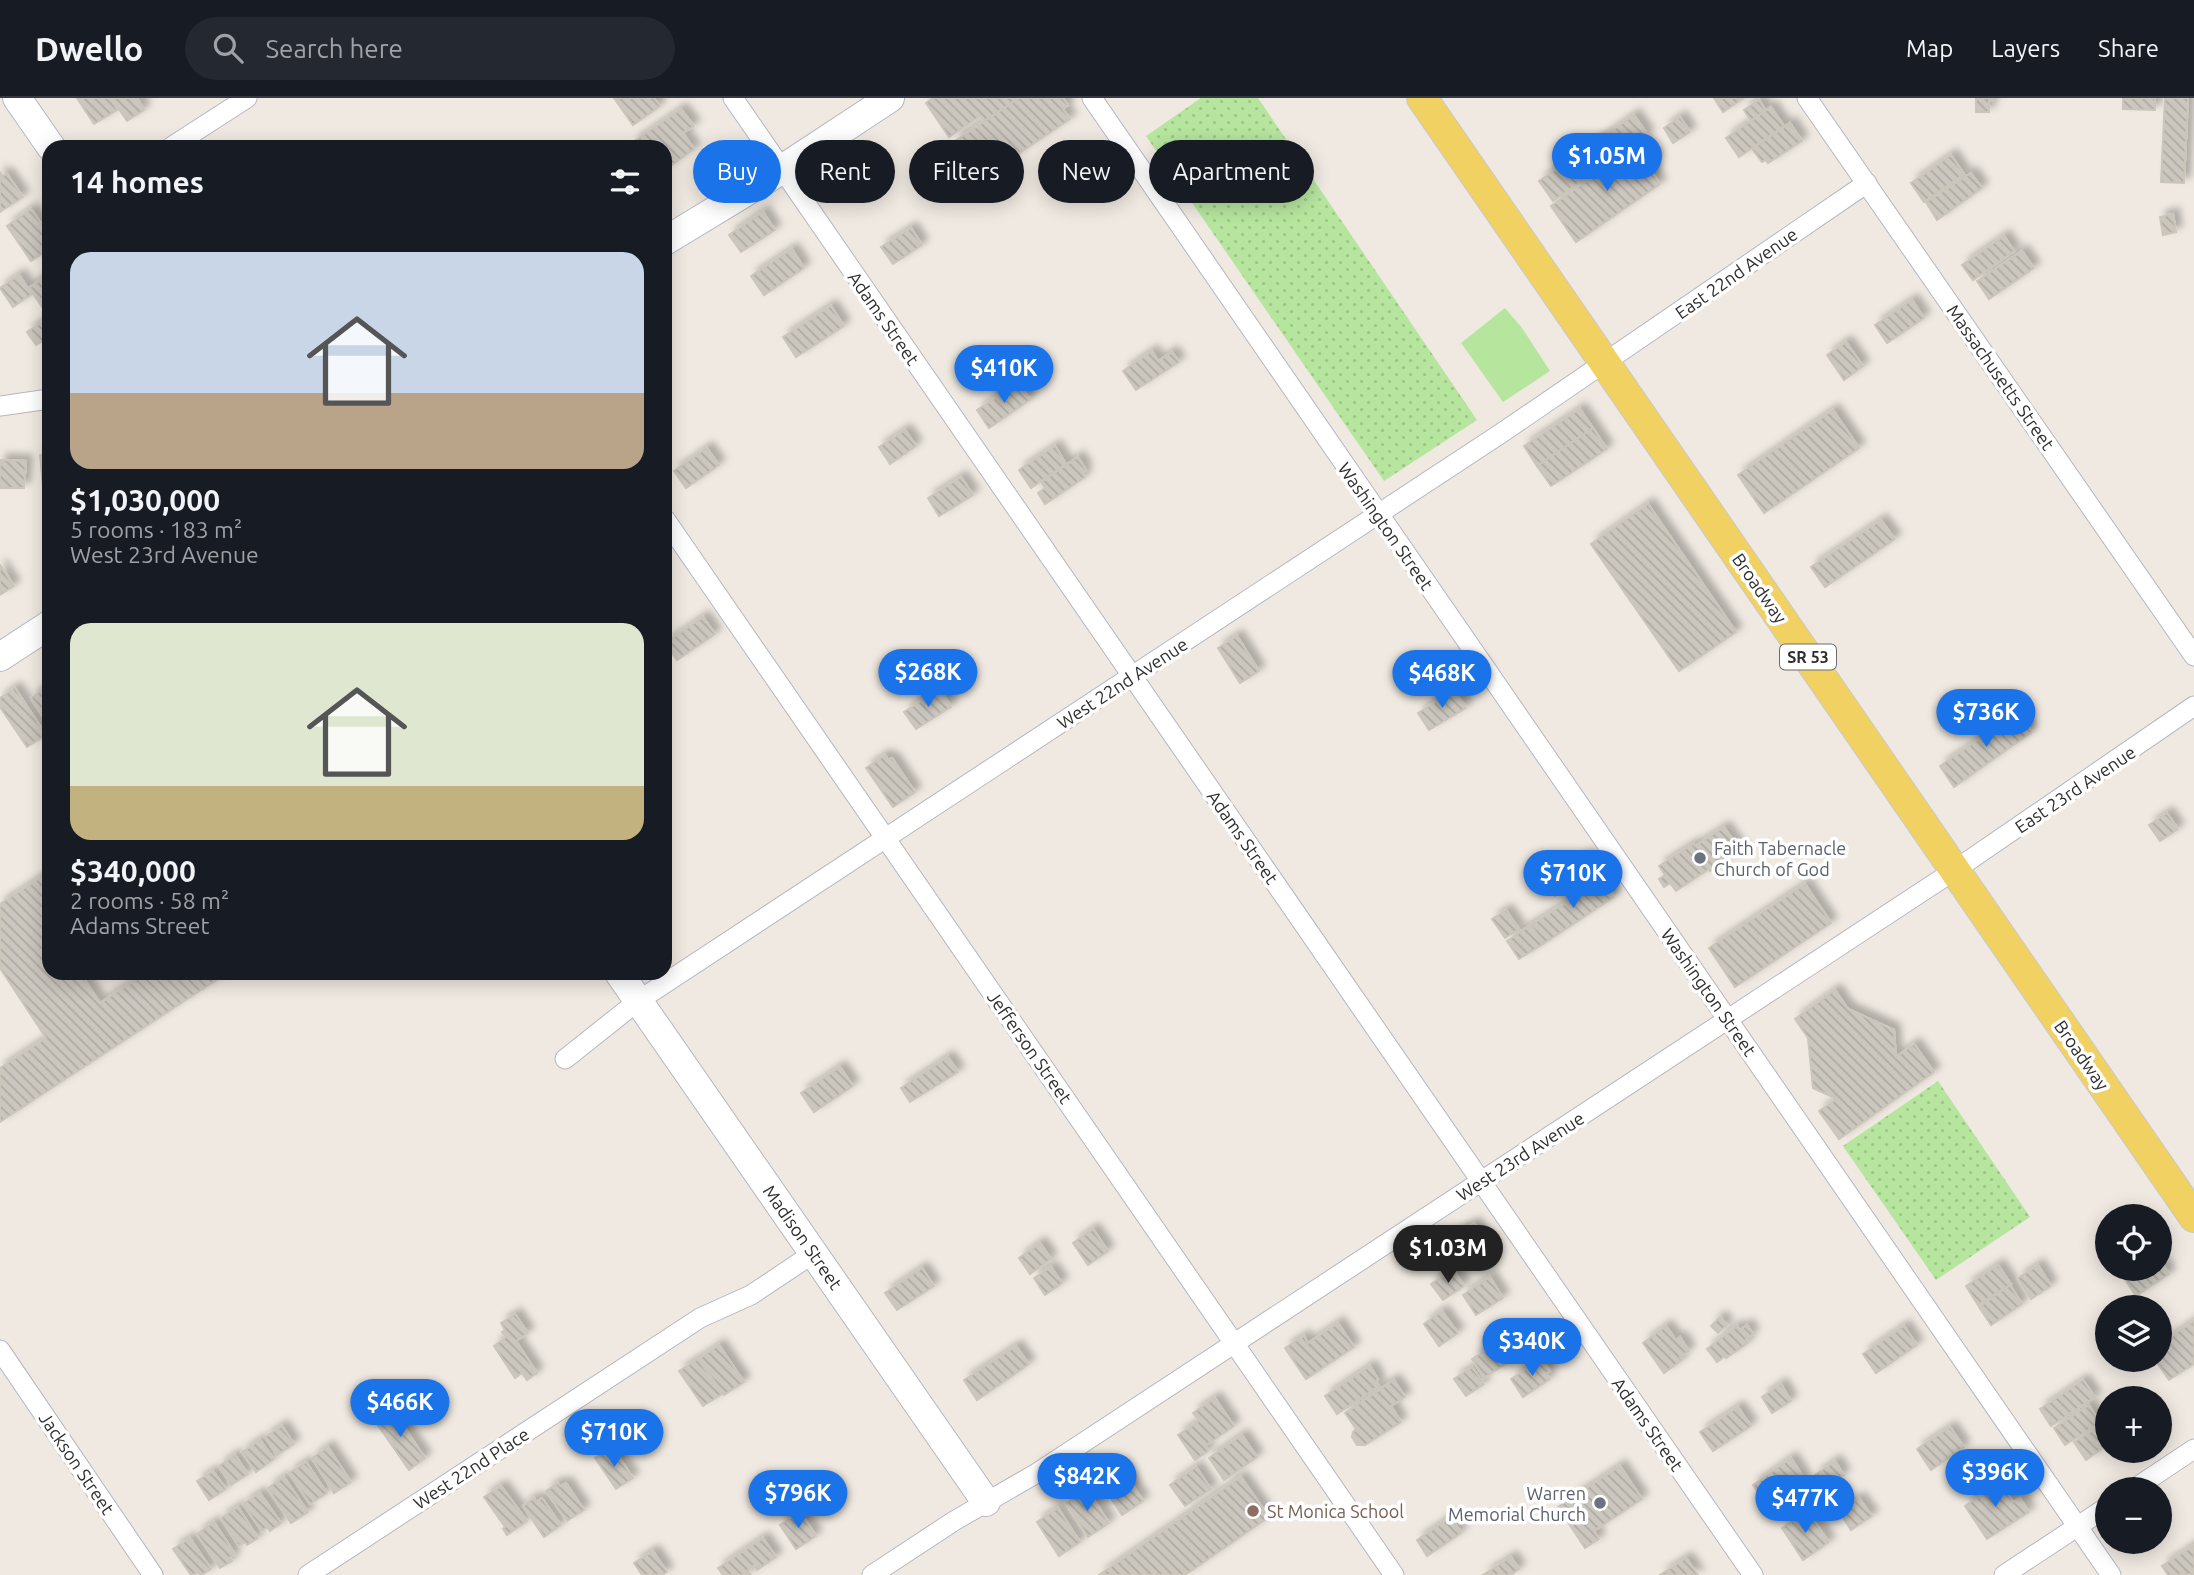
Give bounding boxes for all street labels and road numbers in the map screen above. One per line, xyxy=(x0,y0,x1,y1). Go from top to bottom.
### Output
street label: East 22nd Avenue xyxy=(1671,223,1801,323)
street label: Adams Street xyxy=(844,268,924,368)
street label: Massachusetts Street xyxy=(1943,300,2059,454)
street label: Washington Street xyxy=(1335,458,1437,594)
street label: Broadway xyxy=(1729,549,1791,627)
street label: West 22nd Avenue xyxy=(1053,633,1191,733)
road number: SR 53 xyxy=(1780,644,1836,670)
street label: East 23rd Avenue xyxy=(2011,741,2139,837)
street label: Adams Street xyxy=(1203,787,1283,887)
street label: Washington Street xyxy=(1658,924,1760,1060)
street label: Jefferson Street xyxy=(984,987,1076,1107)
street label: Broadway xyxy=(2051,1016,2113,1094)
street label: West 23rd Avenue xyxy=(1453,1107,1587,1205)
street label: Madison Street xyxy=(760,1181,846,1293)
street label: Adams Street xyxy=(1608,1374,1688,1474)
street label: Jackson Street xyxy=(36,1408,118,1518)
street label: West 22nd Place xyxy=(410,1423,532,1513)

